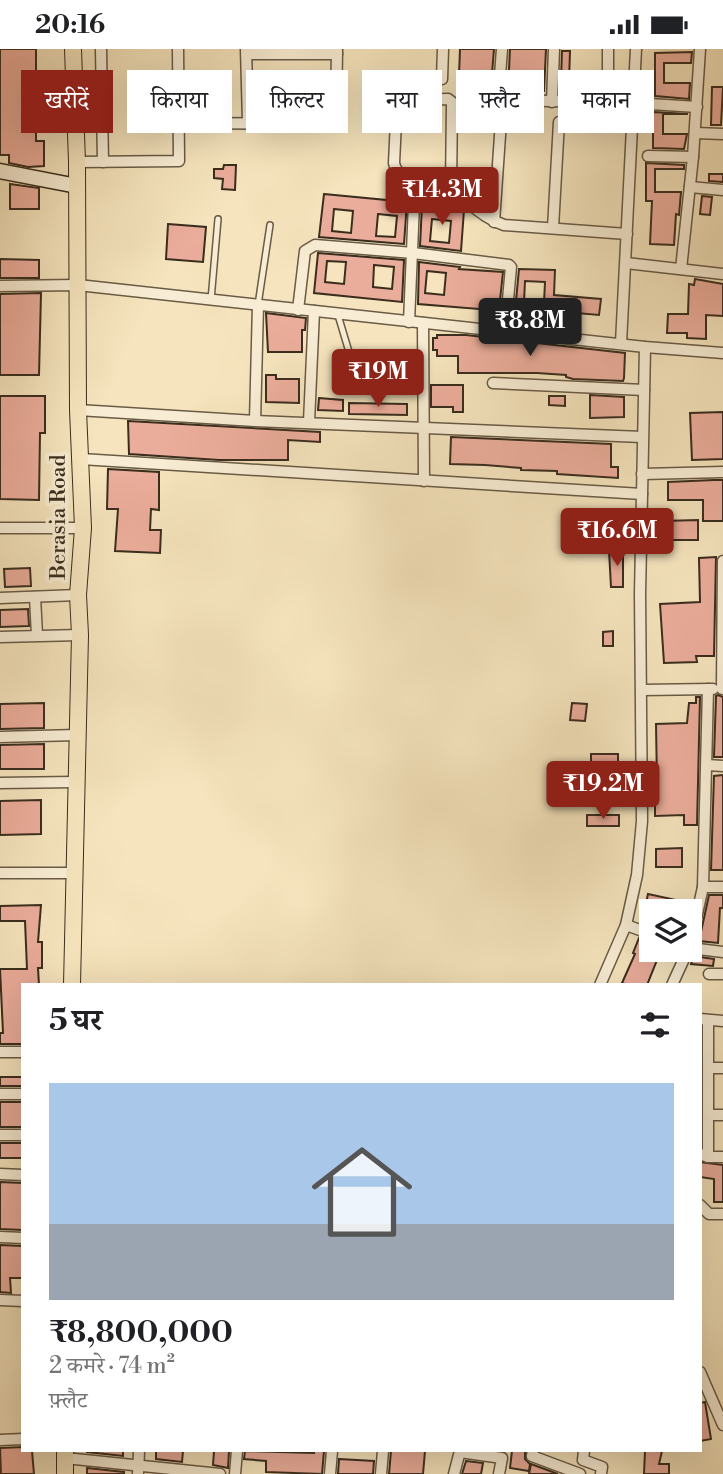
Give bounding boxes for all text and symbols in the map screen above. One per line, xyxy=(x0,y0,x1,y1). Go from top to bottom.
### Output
text: 20:16 xyxy=(35,9,105,41)
chip: खरीदें xyxy=(21,70,113,133)
chip: किराया xyxy=(127,70,232,133)
chip: फ़िल्टर xyxy=(246,70,348,133)
chip: नया xyxy=(362,70,442,133)
chip: फ़्लैट xyxy=(456,70,544,133)
chip: मकान xyxy=(558,70,654,133)
pin: ₹14.3M xyxy=(385,167,499,227)
text: ₹14.3M xyxy=(402,176,482,204)
pin: ₹8.8M xyxy=(481,299,579,358)
text: ₹8.8M xyxy=(495,307,565,335)
pin: ₹19M xyxy=(337,349,419,409)
text: ₹19M xyxy=(348,358,408,386)
street label: Berasia Road xyxy=(46,455,72,580)
pin: ₹16.6M xyxy=(560,509,674,568)
text: ₹16.6M xyxy=(577,517,657,545)
pin: ₹19.2M xyxy=(546,761,660,821)
text: ₹19.2M xyxy=(562,770,644,798)
map controls xyxy=(639,899,702,962)
button: layers xyxy=(639,899,702,962)
text: 5 घर xyxy=(49,1002,102,1040)
icon: filters xyxy=(636,1006,674,1044)
icon: home xyxy=(299,1129,425,1255)
text: ₹8,800,000 xyxy=(49,1314,233,1352)
text: 2 कमरे · 74 m² xyxy=(49,1352,175,1380)
text: फ़्लैट xyxy=(49,1387,87,1415)

